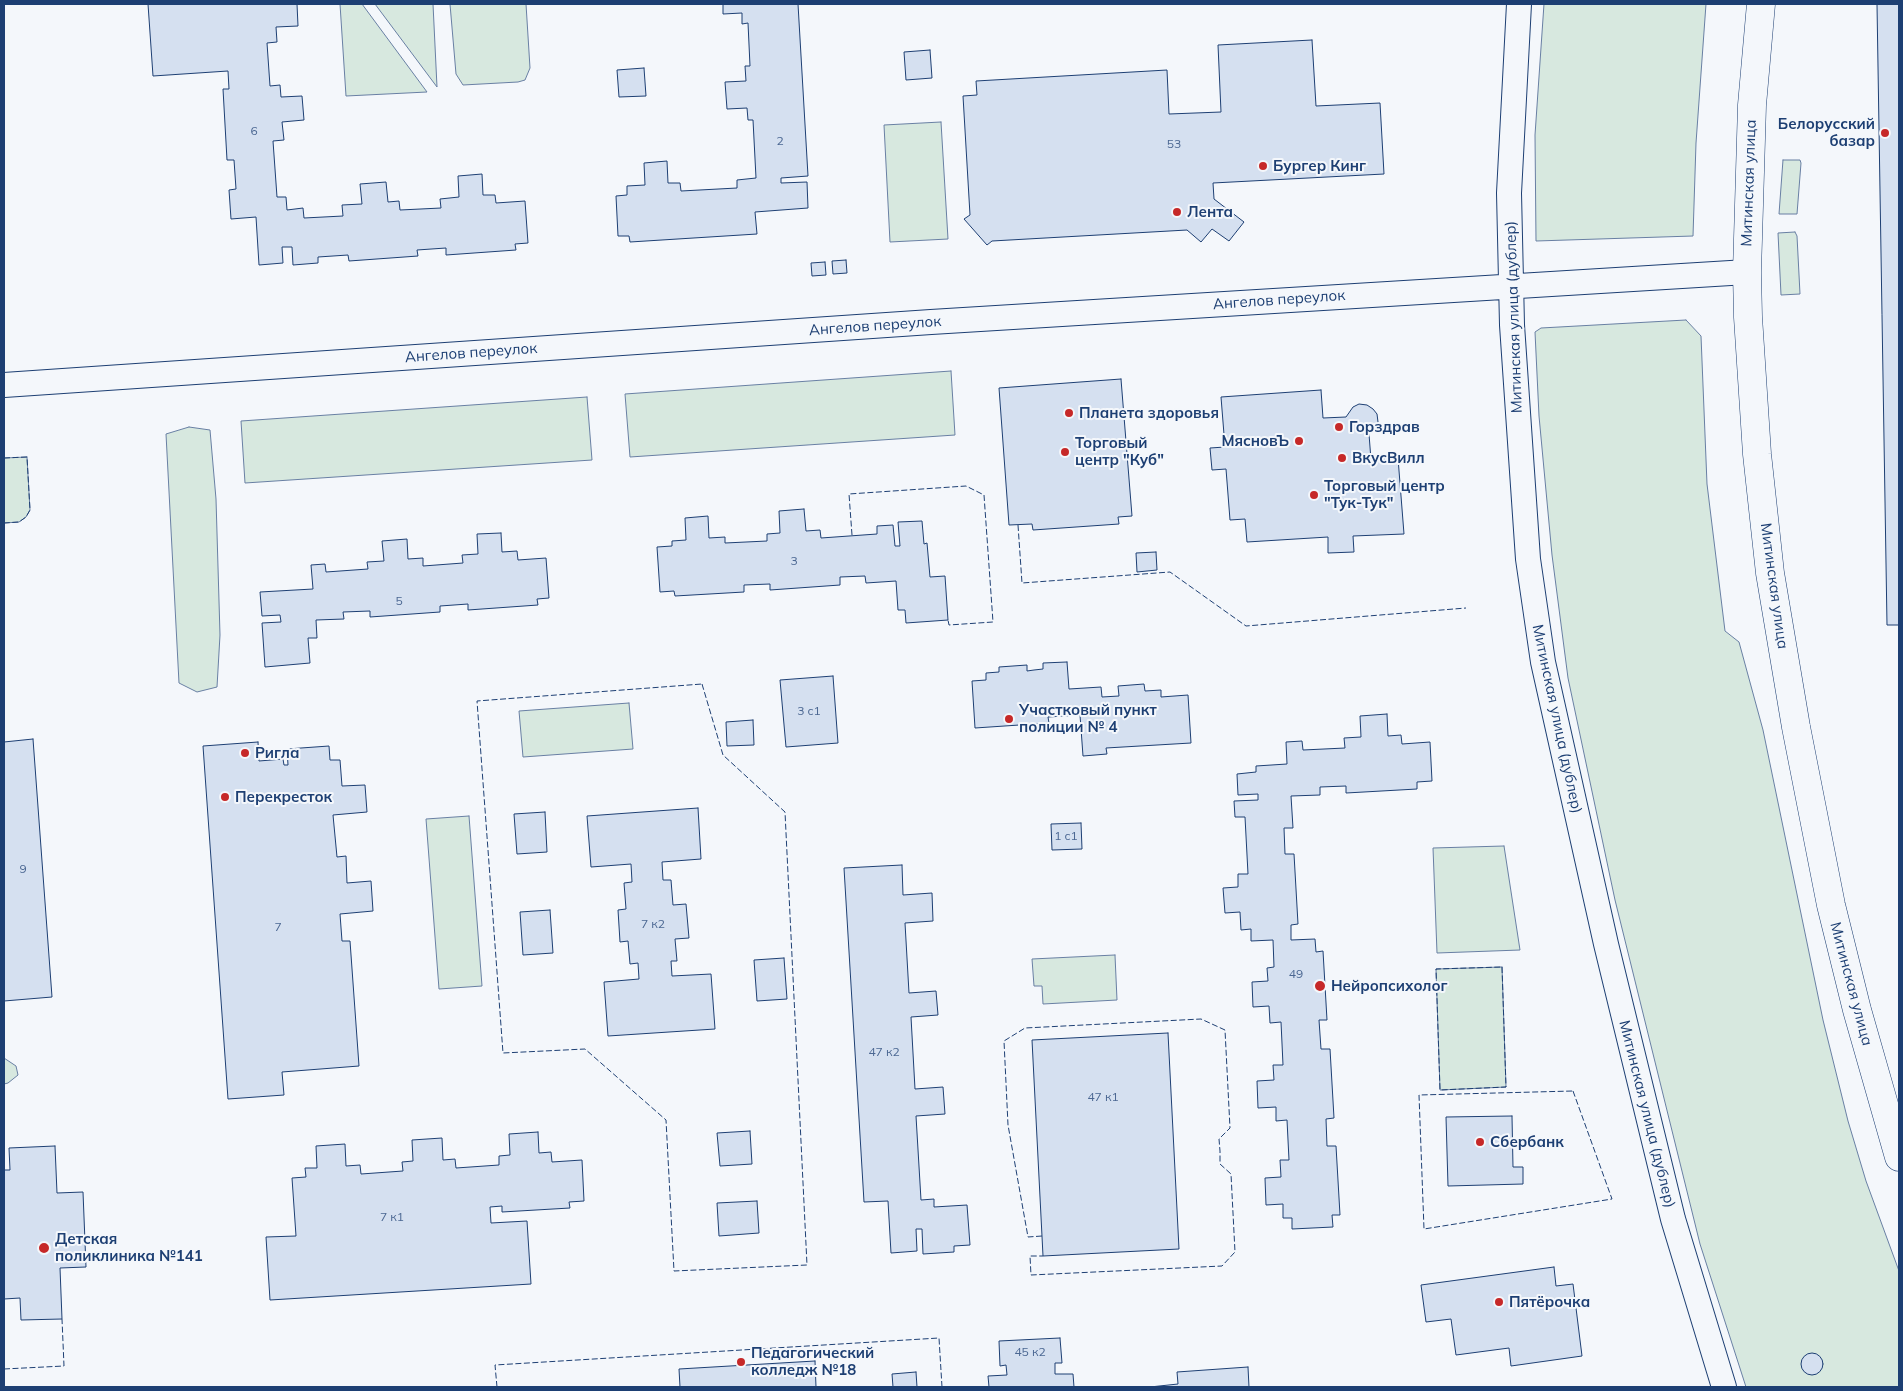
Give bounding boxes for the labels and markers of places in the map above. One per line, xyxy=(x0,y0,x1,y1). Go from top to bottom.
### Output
place label: Белорусский базар xyxy=(1778,115,1875,150)
marker: Белорусский базар xyxy=(1879,127,1891,139)
place label: Бургер Кинг xyxy=(1273,157,1366,175)
marker: Бургер Кинг xyxy=(1257,160,1269,172)
place label: Лента xyxy=(1187,203,1233,221)
marker: Лента xyxy=(1171,206,1183,218)
place label: Планета здоровья xyxy=(1079,404,1219,422)
marker: Планета здоровья xyxy=(1063,407,1075,419)
place label: Горздрав xyxy=(1349,418,1420,436)
marker: Горздрав xyxy=(1333,421,1345,433)
place label: МясновЪ xyxy=(1221,432,1289,450)
place label: Торговый центр "Куб" xyxy=(1075,434,1164,469)
marker: МясновЪ xyxy=(1293,435,1305,447)
marker: Торговый центр "Куб" xyxy=(1059,446,1071,458)
place label: ВкусВилл xyxy=(1352,449,1425,467)
marker: ВкусВилл xyxy=(1336,452,1348,464)
place label: Торговый центр "Тук-Тук" xyxy=(1324,477,1445,512)
marker: Торговый центр "Тук-Тук" xyxy=(1308,489,1320,501)
place label: Участковый пункт полиции № 4 xyxy=(1019,701,1157,736)
marker: Участковый пункт полиции № 4 xyxy=(1003,713,1015,725)
place label: Ригла xyxy=(255,744,299,762)
marker: Ригла xyxy=(239,747,251,759)
place label: Перекресток xyxy=(235,788,332,806)
marker: Перекресток xyxy=(219,791,231,803)
place label: Нейропсихолог xyxy=(1331,977,1448,995)
marker: Нейропсихолог xyxy=(1313,979,1327,993)
place label: Сбербанк xyxy=(1490,1133,1564,1151)
marker: Сбербанк xyxy=(1474,1136,1486,1148)
place label: Детская поликлиника №141 xyxy=(55,1230,203,1265)
marker: Детская поликлиника №141 xyxy=(37,1241,51,1255)
place label: Пятёрочка xyxy=(1509,1293,1590,1311)
marker: Пятёрочка xyxy=(1493,1296,1505,1308)
place label: Педагогический колледж №18 xyxy=(751,1344,874,1379)
marker: Педагогический колледж №18 xyxy=(735,1356,747,1368)

